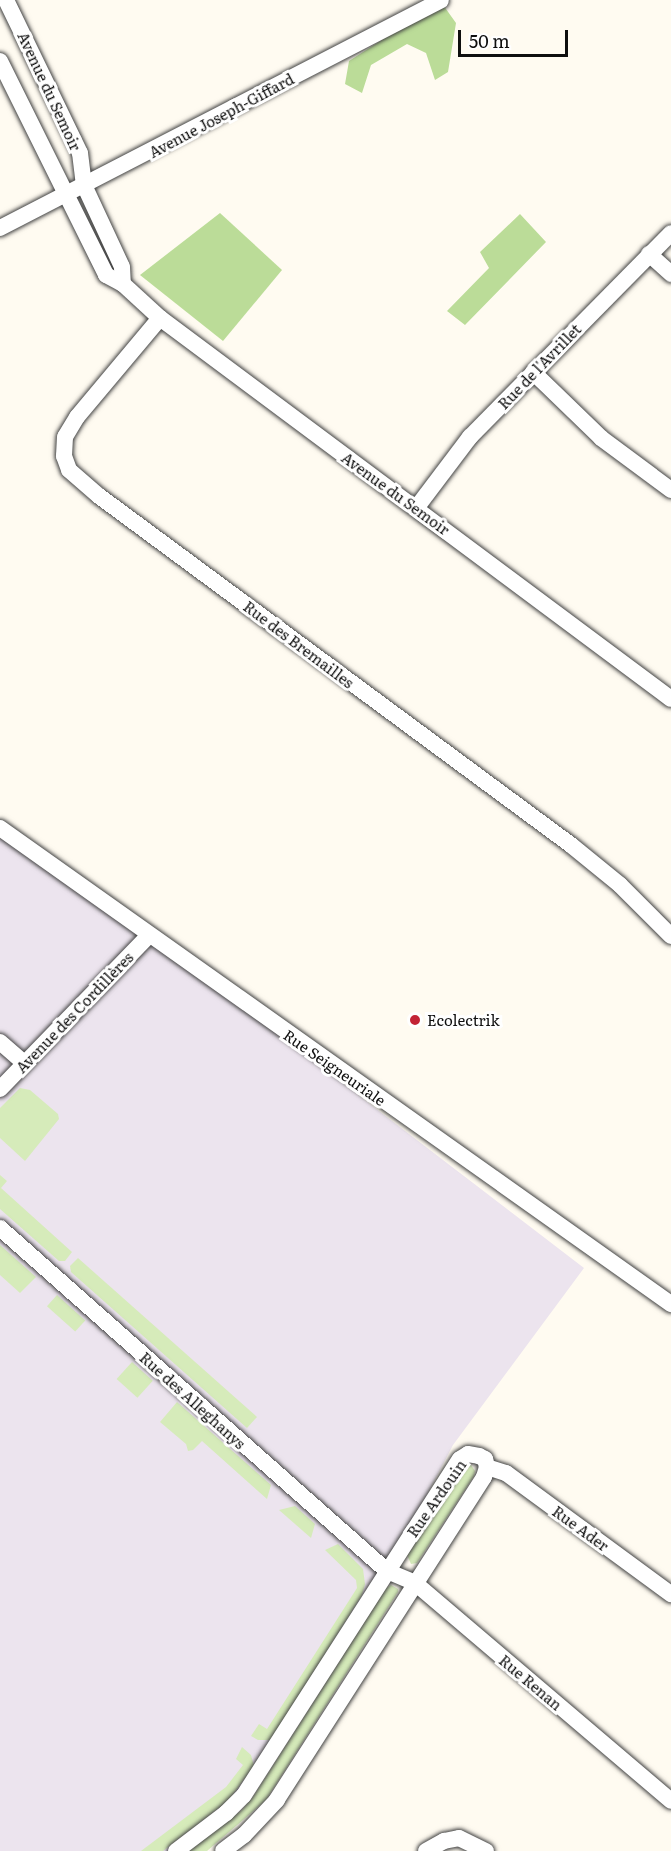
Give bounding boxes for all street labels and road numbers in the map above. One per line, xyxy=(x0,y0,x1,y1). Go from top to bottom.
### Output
street label: Avenue du Semoir xyxy=(15,29,85,153)
street label: Avenue Joseph-Giffard xyxy=(145,69,297,161)
street label: Rue de l'Avrillet xyxy=(494,320,584,412)
street label: Avenue du Semoir xyxy=(338,448,454,538)
street label: Rue des Bremailles xyxy=(240,597,358,691)
street label: Avenue des Cordillères xyxy=(12,948,136,1076)
street label: Rue Seigneuriale xyxy=(280,1025,390,1109)
street label: Rue des Alleghanys xyxy=(137,1348,249,1452)
street label: Rue Ardouin xyxy=(403,1456,469,1540)
street label: Rue Ader xyxy=(549,1502,613,1554)
street label: Rue Renan xyxy=(496,1651,566,1713)

